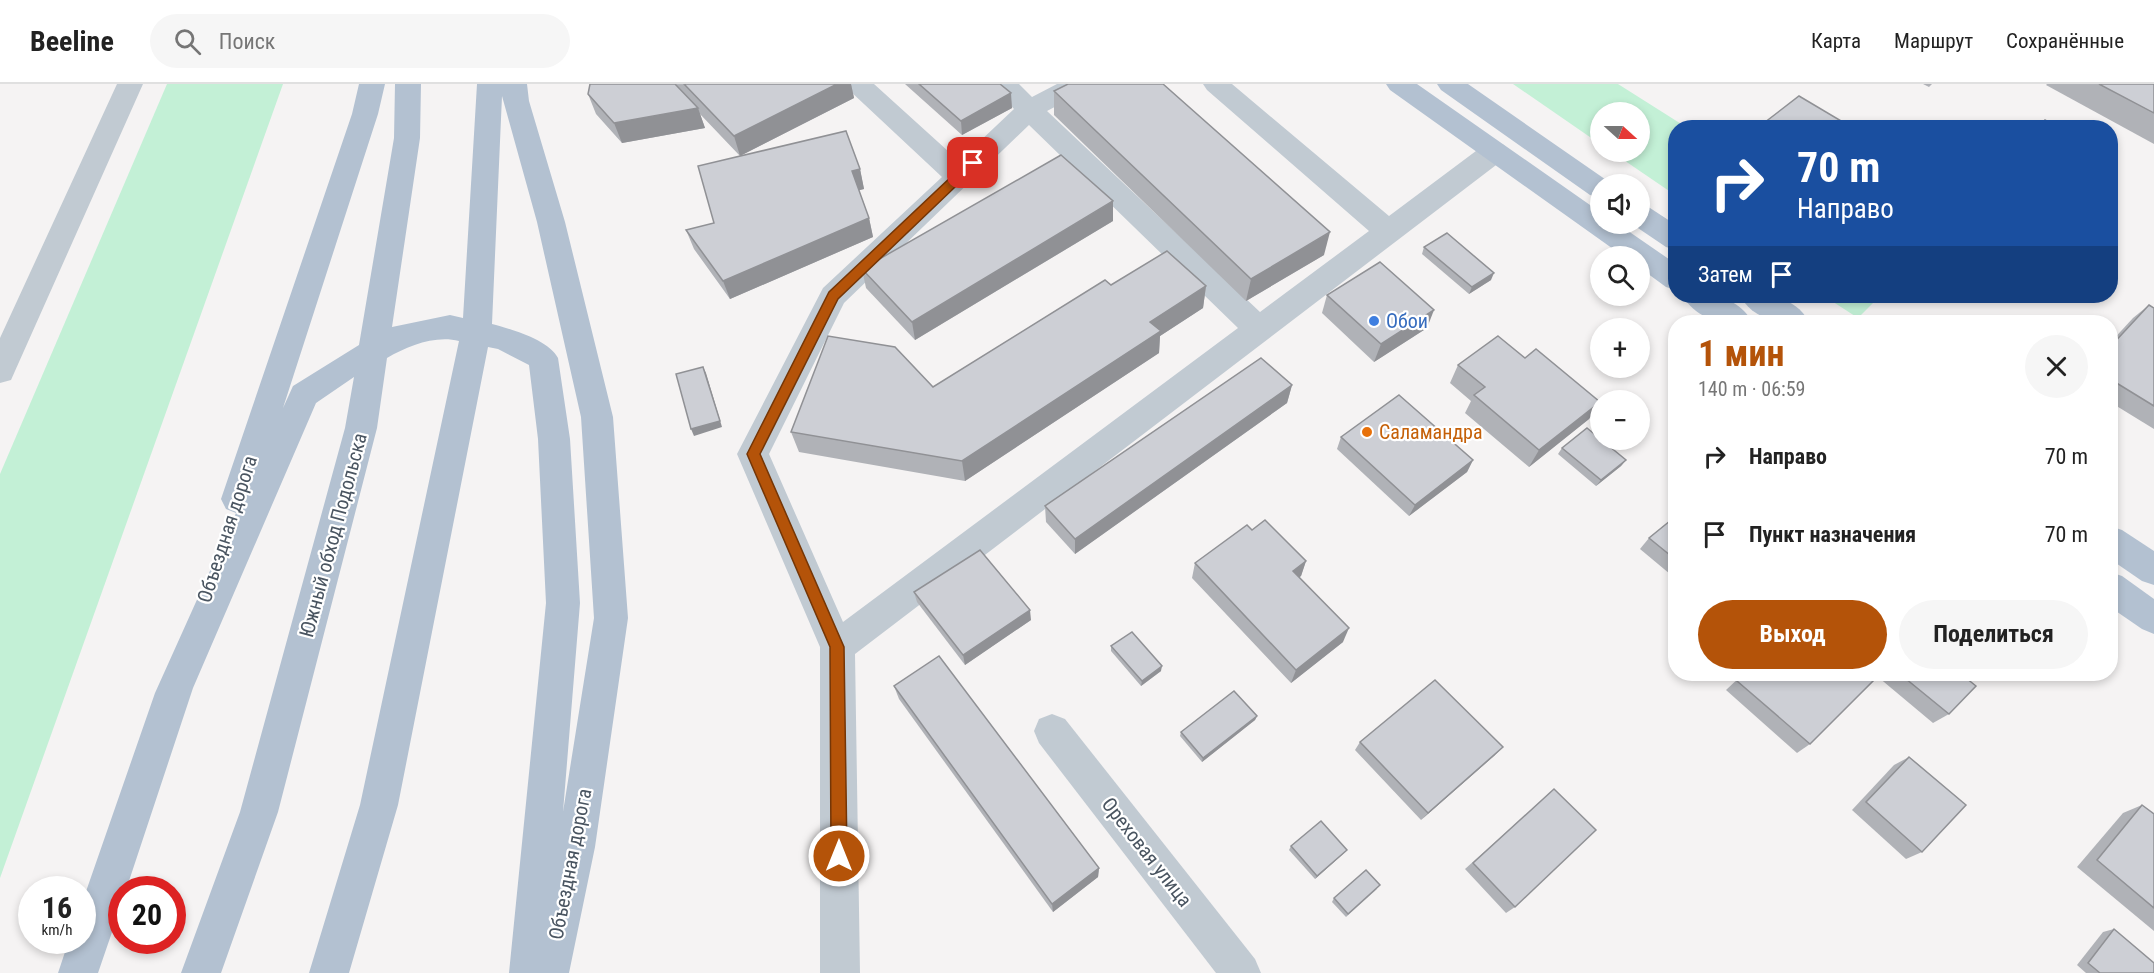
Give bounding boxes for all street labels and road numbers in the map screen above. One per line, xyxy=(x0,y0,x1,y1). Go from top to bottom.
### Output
street label: Южный обход Подольска xyxy=(294,430,372,640)
street label: Объездная дорога xyxy=(192,452,262,606)
street label: Объездная дорога xyxy=(544,787,596,941)
street label: Ореховая улица xyxy=(1097,793,1197,911)

